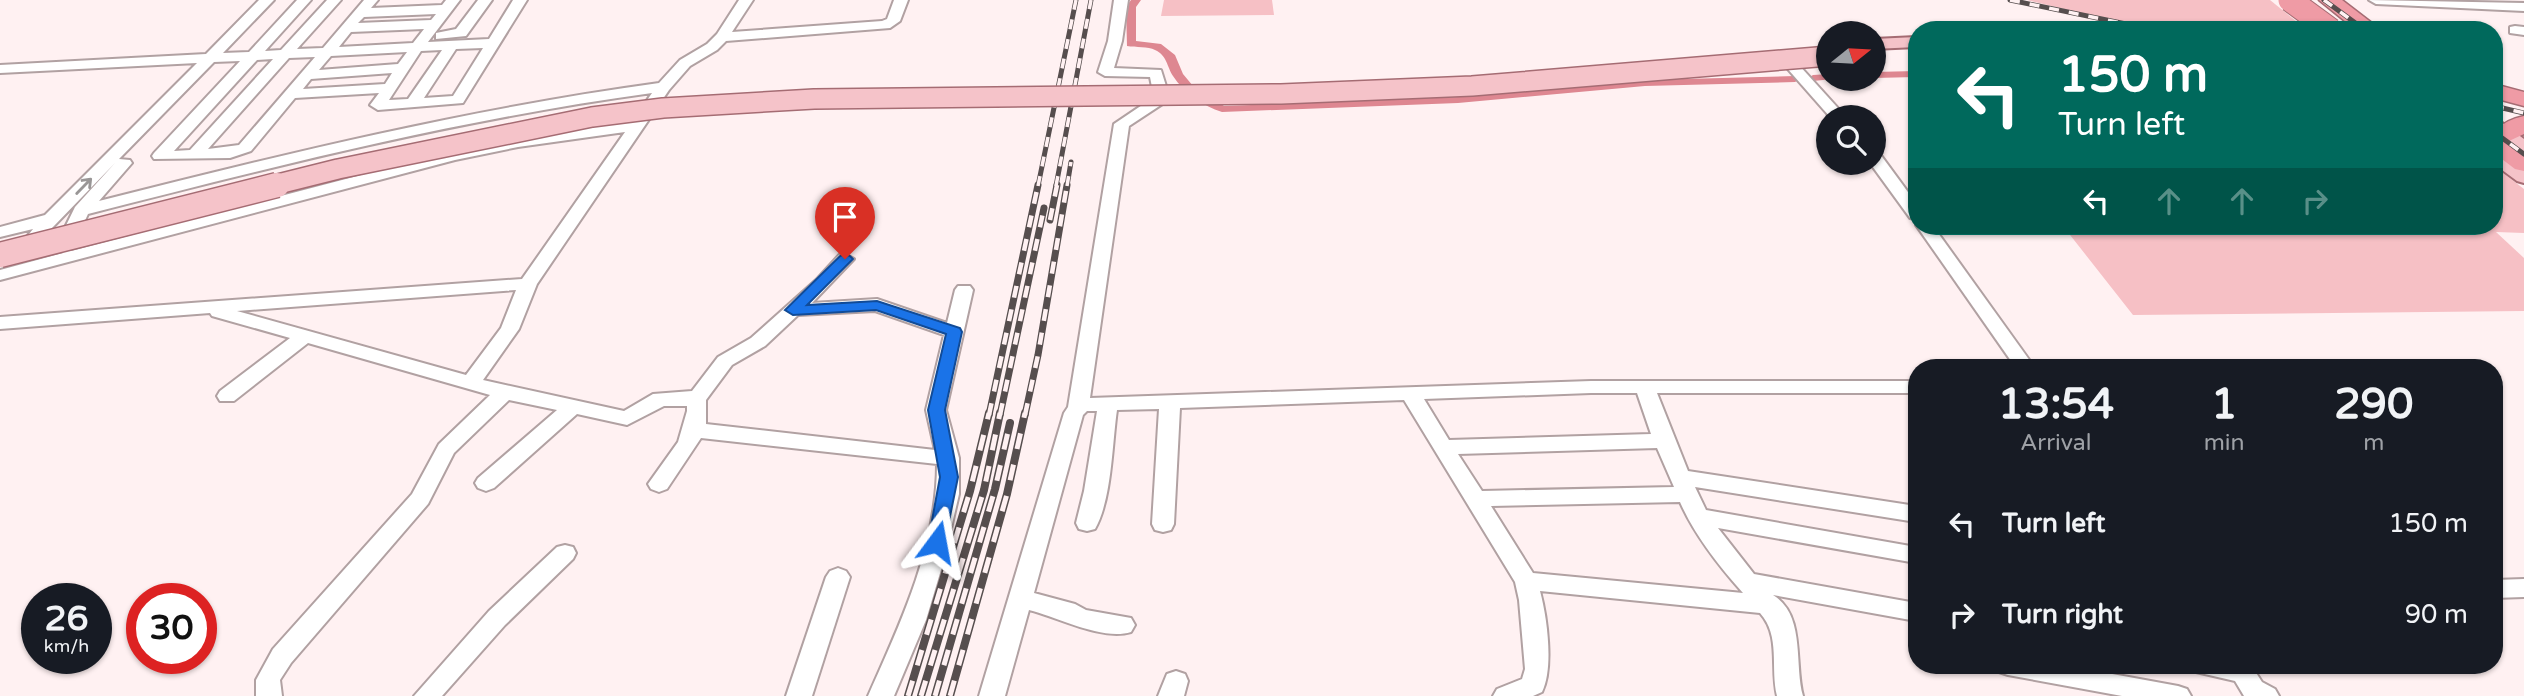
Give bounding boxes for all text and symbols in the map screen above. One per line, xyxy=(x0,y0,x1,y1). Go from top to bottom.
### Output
north arrow xyxy=(1816,21,1886,91)
map controls xyxy=(1816,21,1886,175)
text: 150 m xyxy=(2058,46,2208,105)
icon: left xyxy=(1943,49,2034,140)
button: search xyxy=(1816,105,1886,175)
text: Turn left xyxy=(2058,106,2185,144)
one-way arrow xyxy=(75,178,92,195)
icon: left xyxy=(2077,182,2115,220)
icon: ahead xyxy=(2150,182,2188,220)
icon: ahead xyxy=(2223,182,2261,220)
icon: right xyxy=(2296,182,2334,220)
pin xyxy=(815,187,875,259)
icon: arrive xyxy=(826,198,864,236)
text: 13:54 xyxy=(1998,379,2114,430)
text: 1 xyxy=(2211,379,2237,430)
text: 290 xyxy=(2334,379,2413,430)
text: Arrival xyxy=(2020,429,2091,457)
text: min xyxy=(2204,429,2245,457)
text: m xyxy=(2363,429,2384,457)
position arrow xyxy=(900,505,974,579)
icon: left xyxy=(1943,505,1981,543)
text: Turn left xyxy=(2002,508,2105,539)
text: 150 m xyxy=(2388,508,2468,539)
speed limit sign: 30 xyxy=(126,583,217,674)
icon: right xyxy=(1943,596,1981,634)
text: 26 xyxy=(45,598,88,640)
text: Turn right xyxy=(2002,599,2123,630)
text: 90 m xyxy=(2405,599,2468,630)
text: km/h xyxy=(44,635,89,657)

